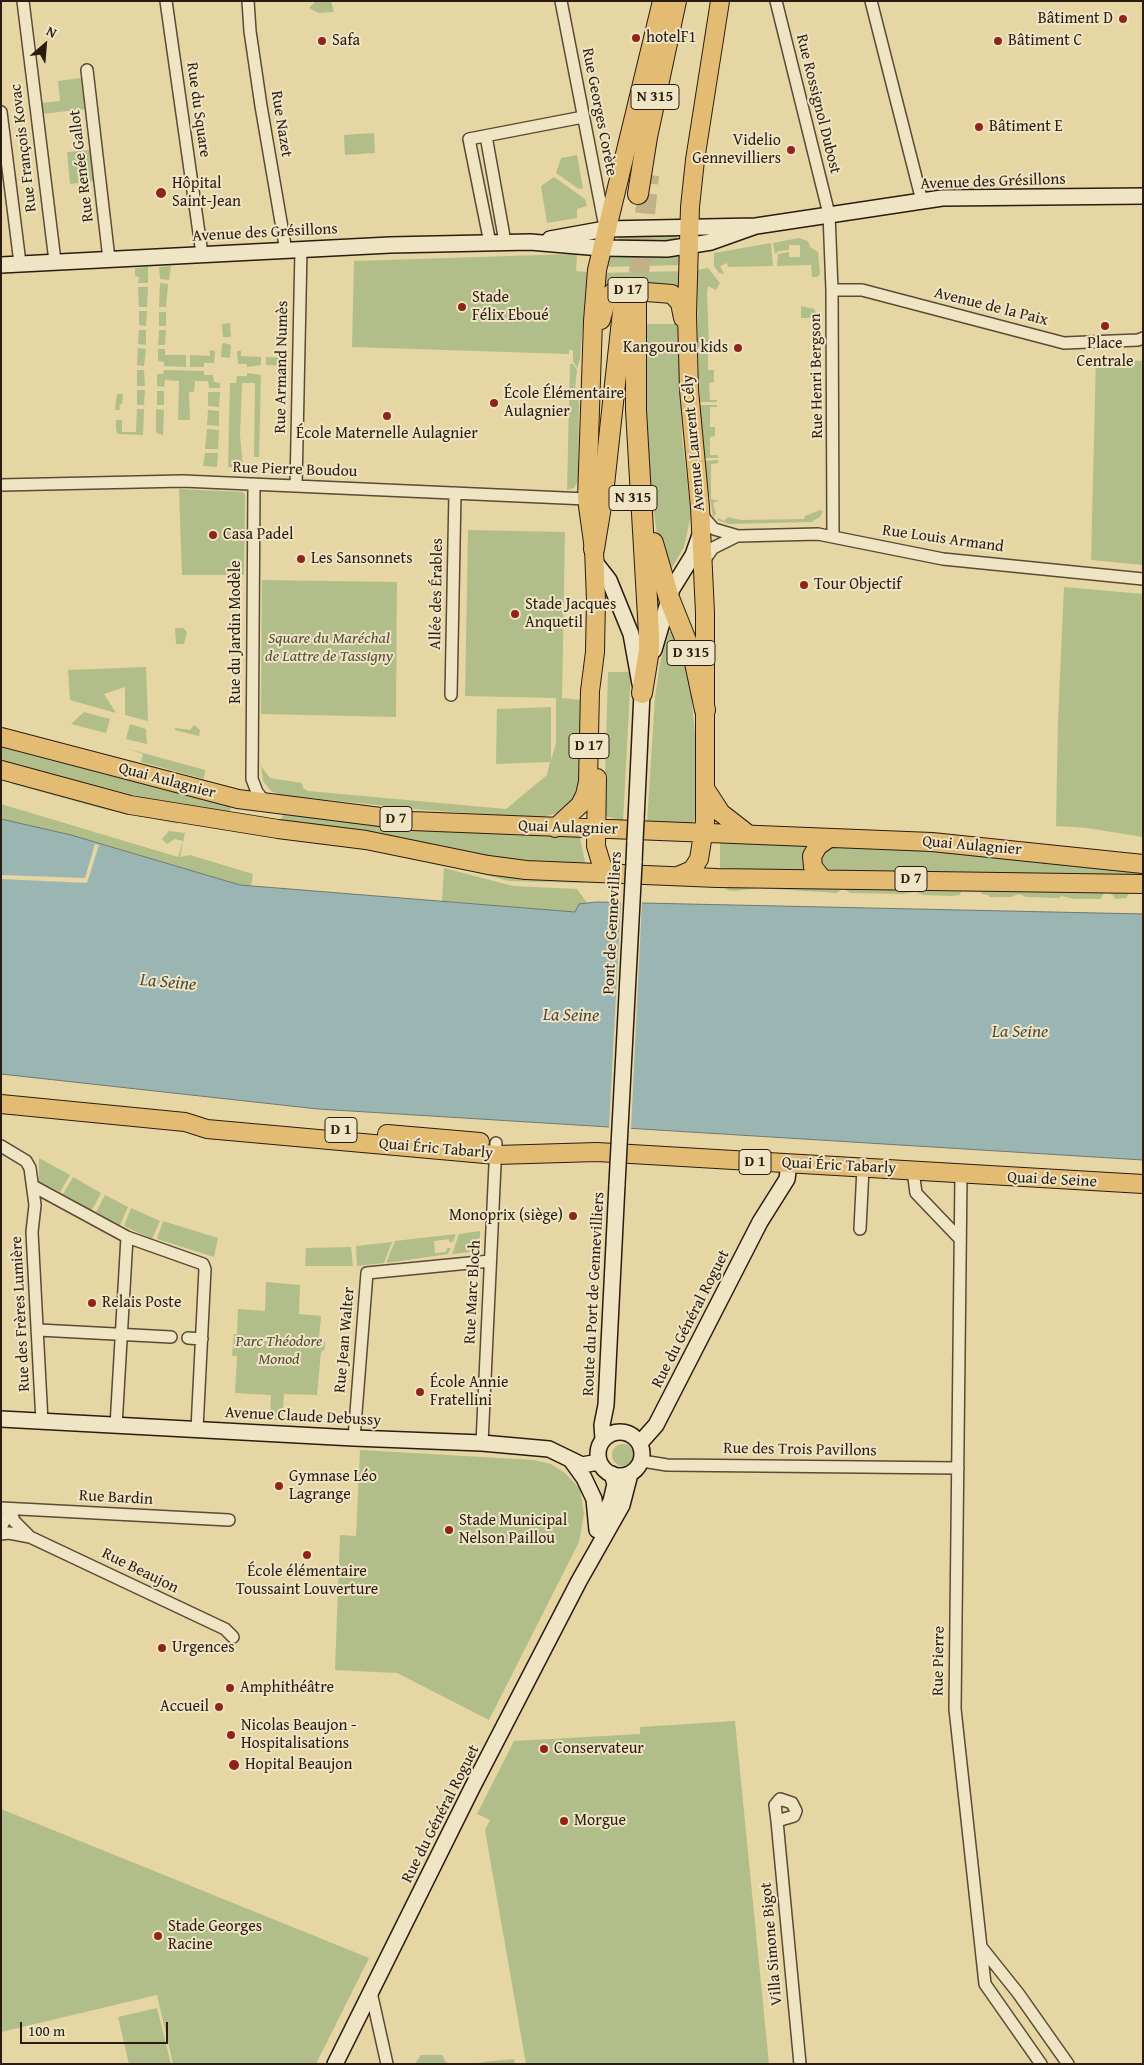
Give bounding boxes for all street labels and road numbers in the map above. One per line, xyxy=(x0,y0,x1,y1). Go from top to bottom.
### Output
street label: Rue Rossignol Dubost xyxy=(791,32,845,176)
street label: Rue Georges Corète xyxy=(577,46,621,178)
street label: Rue du Square xyxy=(182,61,214,159)
street label: Rue François Kovac xyxy=(7,83,41,213)
road number: N 315 xyxy=(631,84,679,110)
street label: Rue Nazet xyxy=(266,89,296,159)
street label: Rue Renée Gallot xyxy=(66,109,98,223)
street label: Avenue des Grésillons xyxy=(920,170,1066,194)
street label: Avenue des Grésillons xyxy=(192,220,338,246)
road number: D 17 xyxy=(608,278,648,302)
street label: Avenue de la Paix xyxy=(932,284,1050,330)
street label: Rue Armand Numès xyxy=(271,300,293,434)
street label: Rue Henri Bergson xyxy=(806,313,828,439)
street label: Avenue Laurent Cély xyxy=(678,374,710,512)
street label: Rue Pierre Boudou xyxy=(232,458,358,482)
road number: N 315 xyxy=(609,486,657,510)
street label: Rue Louis Armand xyxy=(881,521,1005,557)
street label: Allée des Érables xyxy=(426,538,448,650)
street label: Rue du Jardin Modèle xyxy=(226,560,246,704)
road number: D 315 xyxy=(667,640,715,666)
road number: D 17 xyxy=(569,734,609,758)
street label: Quai Aulagnier xyxy=(116,759,218,803)
road number: D 7 xyxy=(380,806,412,832)
street label: Quai Aulagnier xyxy=(518,817,618,839)
street label: Quai Aulagnier xyxy=(921,832,1023,860)
street label: Pont de Gennevilliers xyxy=(600,851,626,995)
road number: D 7 xyxy=(895,866,927,892)
road number: D 1 xyxy=(325,1118,357,1142)
street label: Quai Éric Tabarly xyxy=(378,1134,494,1164)
road number: D 1 xyxy=(739,1150,771,1174)
street label: Quai Éric Tabarly xyxy=(781,1153,897,1179)
street label: Quai de Seine xyxy=(1007,1168,1097,1192)
street label: Route du Port de Gennevilliers xyxy=(579,1191,609,1397)
street label: Rue des Frères Lumière xyxy=(7,1236,35,1392)
street label: Rue Marc Bloch xyxy=(461,1240,485,1344)
street label: Rue du Général Roguet xyxy=(648,1247,734,1391)
street label: Rue Jean Walter xyxy=(331,1286,359,1394)
street label: Avenue Claude Debussy xyxy=(224,1403,382,1431)
street label: Rue des Trois Pavillons xyxy=(723,1439,877,1461)
street label: Rue Bardin xyxy=(79,1486,153,1510)
street label: Rue Beaujon xyxy=(98,1544,182,1598)
street label: Rue Pierre xyxy=(929,1626,949,1696)
street label: Rue du Général Roguet xyxy=(398,1742,484,1886)
street label: Villa Simone Bigot xyxy=(757,1881,787,2007)

